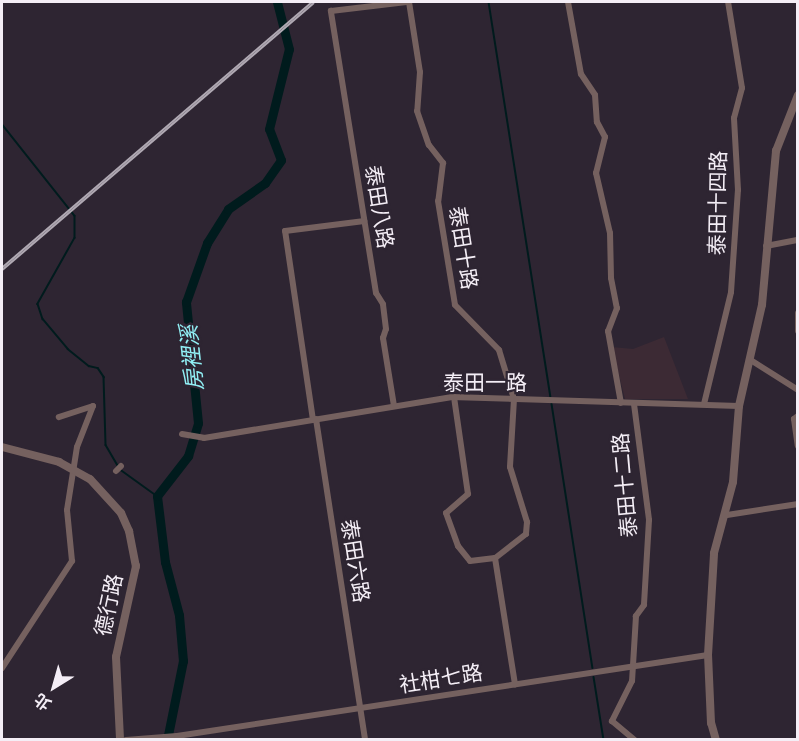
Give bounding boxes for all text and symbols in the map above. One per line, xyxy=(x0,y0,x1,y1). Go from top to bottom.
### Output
street label: 泰田十四路 xyxy=(704,150,732,256)
street label: 泰田八路 xyxy=(360,164,398,250)
street label: 泰田十路 xyxy=(444,205,482,291)
water label: 房裡溪 xyxy=(175,324,209,392)
street label: 泰田一路 xyxy=(443,370,527,396)
street label: 泰田十二路 xyxy=(608,432,642,538)
street label: 泰田六路 xyxy=(336,518,374,604)
street label: 德行路 xyxy=(90,572,128,638)
north arrow xyxy=(24,657,84,717)
street label: 社柑七路 xyxy=(398,660,484,698)
text: 北 xyxy=(31,689,55,714)

